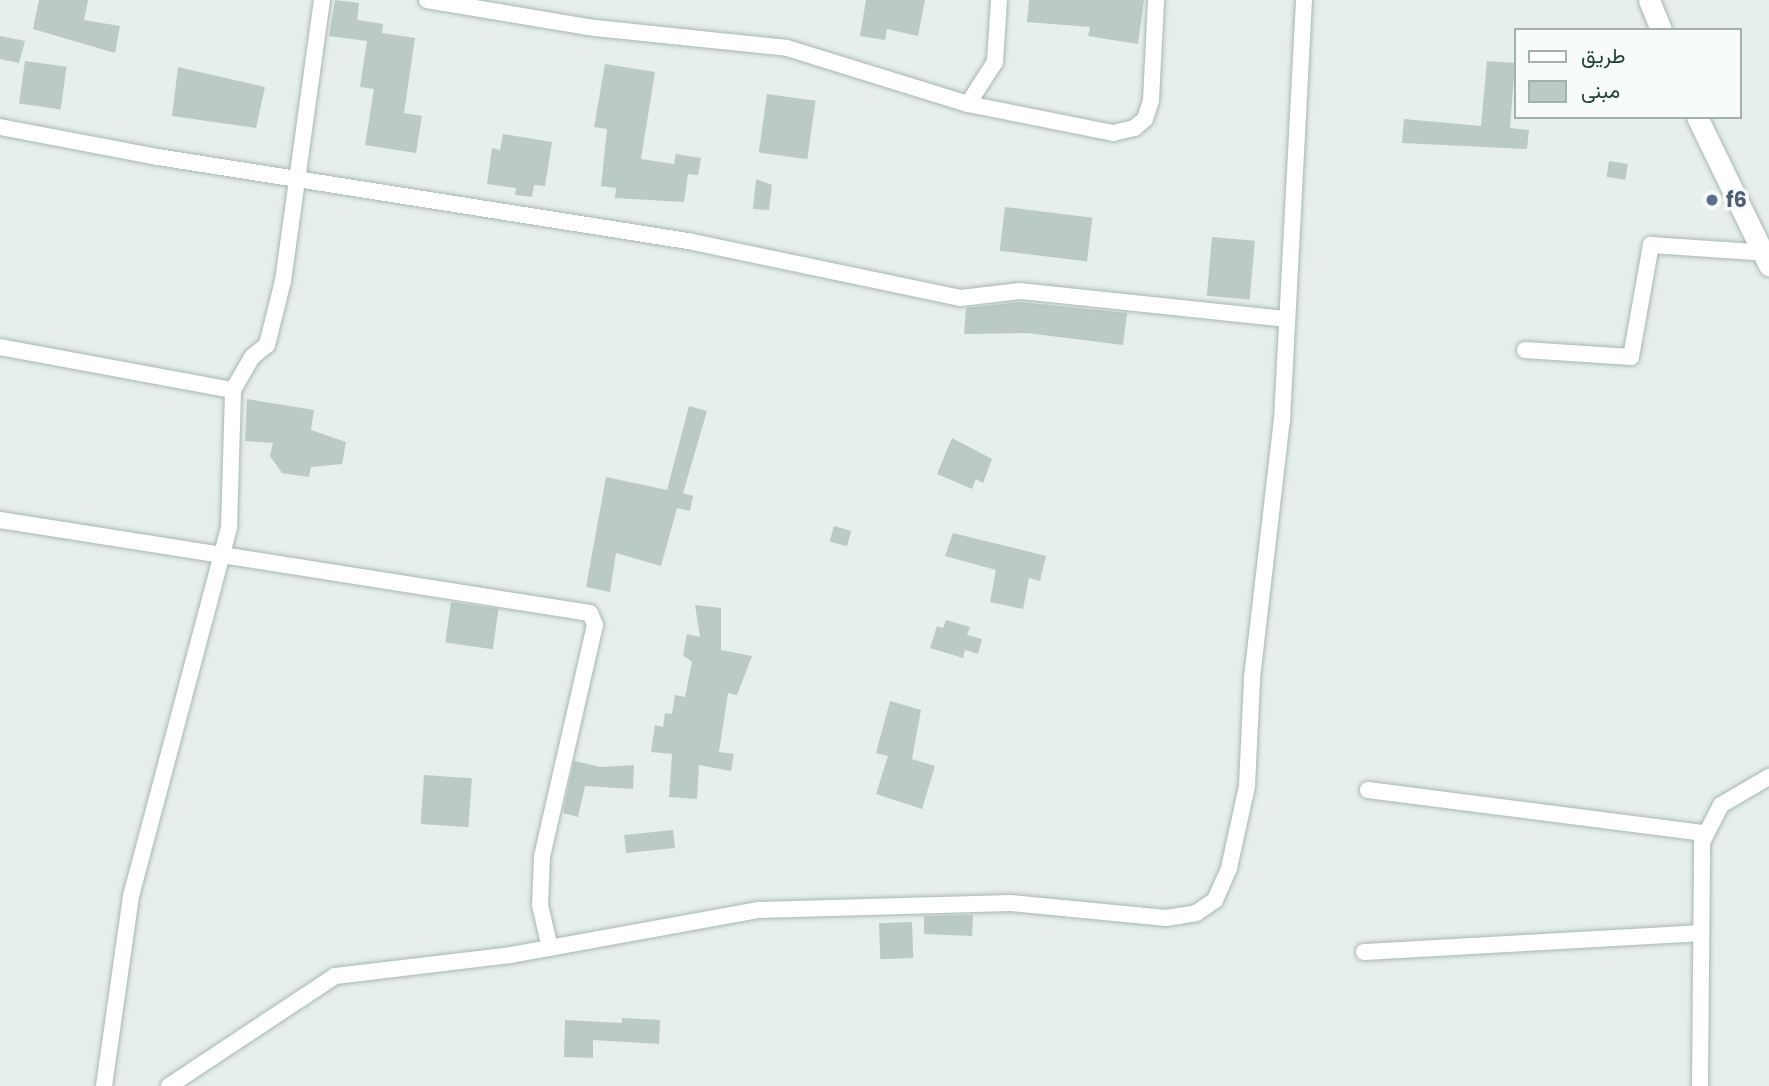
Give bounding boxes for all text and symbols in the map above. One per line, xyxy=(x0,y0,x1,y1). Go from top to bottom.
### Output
legend xyxy=(1514,28,1741,119)
text: طريق xyxy=(1581,41,1626,70)
text: مبنى xyxy=(1581,76,1620,105)
place label: f6 xyxy=(1726,187,1747,213)
marker: f6 xyxy=(1704,192,1720,208)

